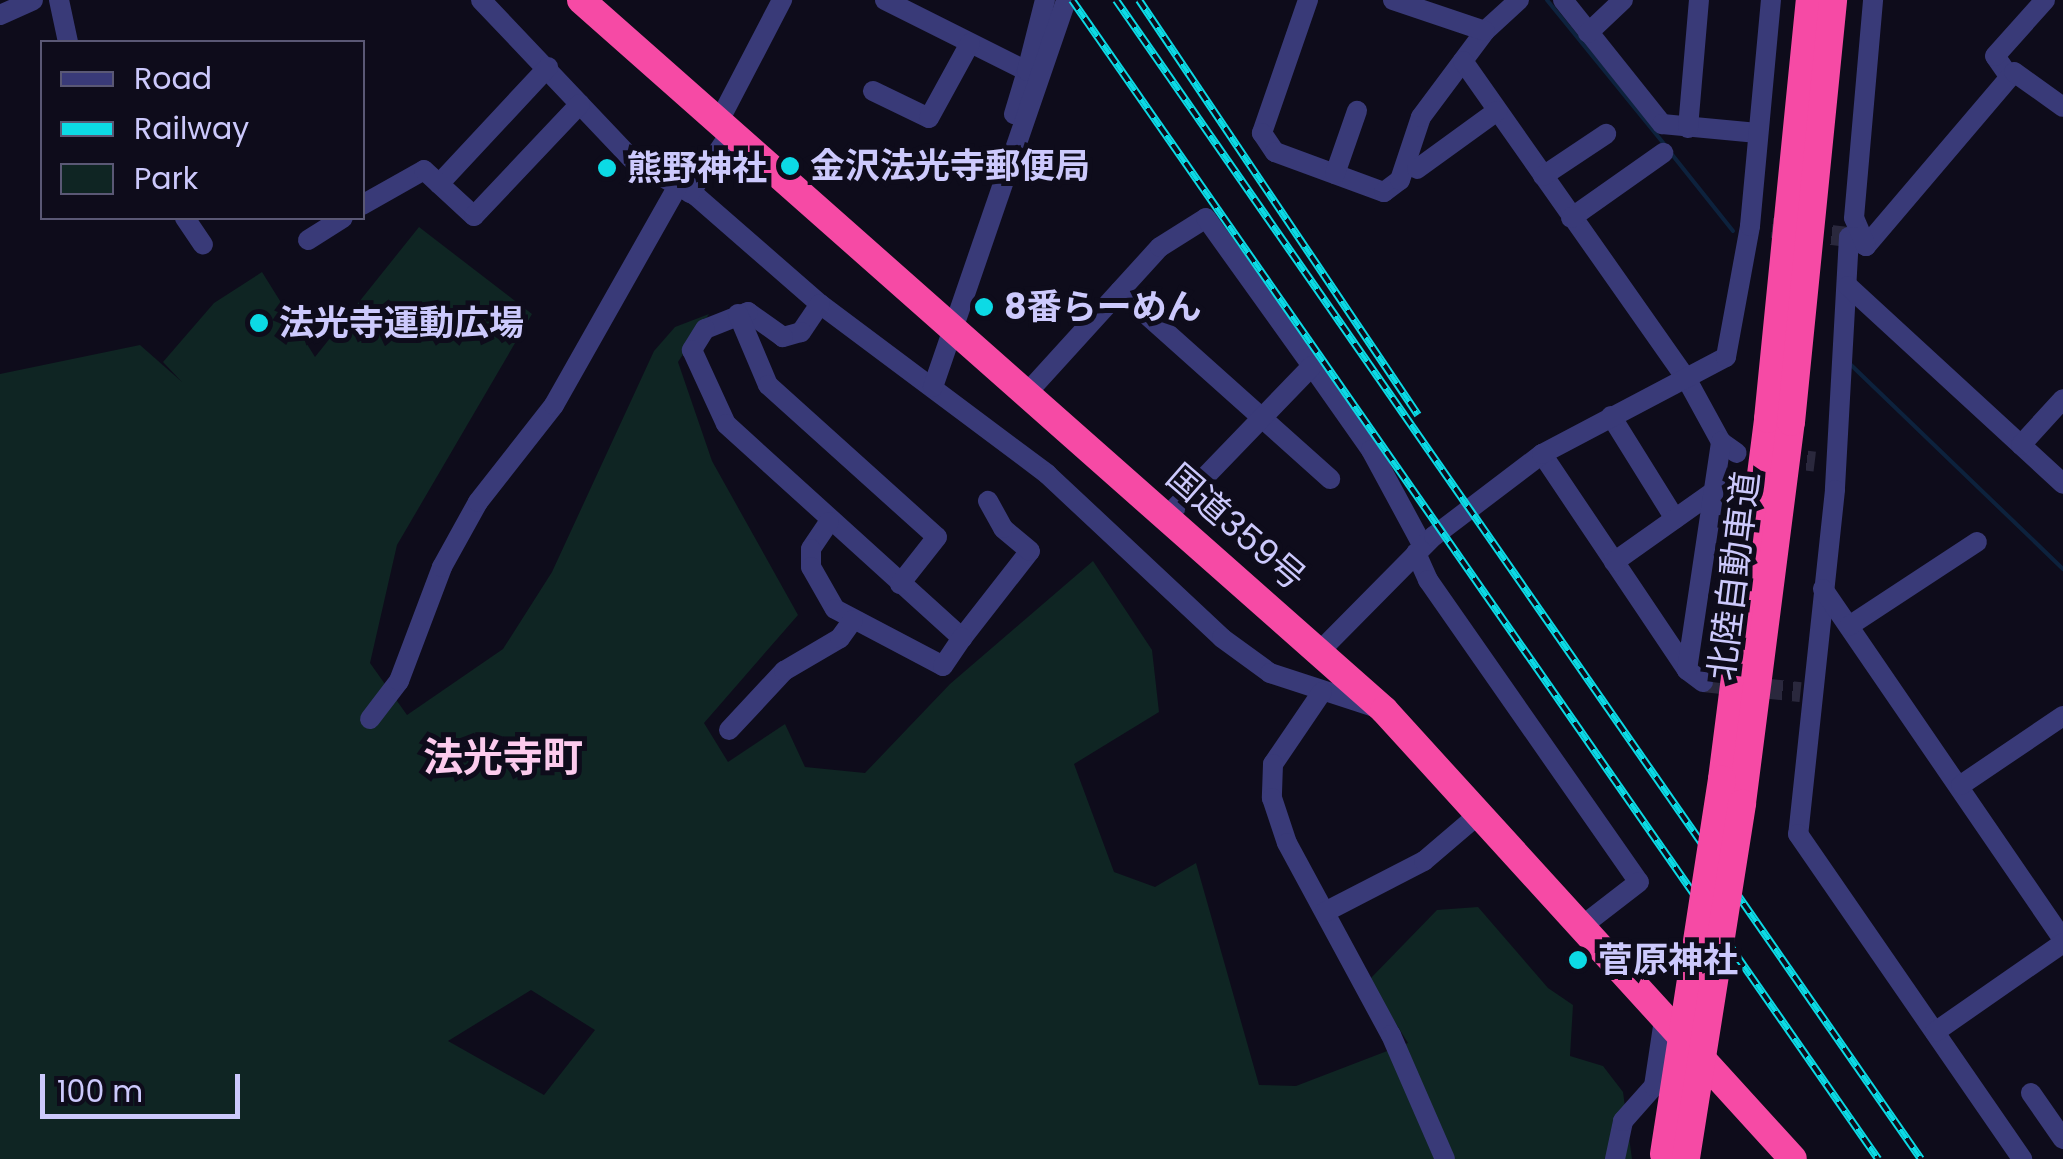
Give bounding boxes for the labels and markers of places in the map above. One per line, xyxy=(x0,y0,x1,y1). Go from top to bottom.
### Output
place label: 金沢法光寺郵便局 xyxy=(810,145,1090,187)
place label: 熊野神社 xyxy=(627,147,767,189)
marker: 金沢法光寺郵便局 xyxy=(779,155,801,177)
marker: 熊野神社 xyxy=(596,157,618,179)
place label: 8番らーめん xyxy=(1004,286,1202,328)
marker: 8番らーめん xyxy=(973,296,995,318)
place label: 法光寺運動広場 xyxy=(279,302,524,344)
marker: 法光寺運動広場 xyxy=(248,312,270,334)
place label: 菅原神社 xyxy=(1598,939,1738,981)
marker: 菅原神社 xyxy=(1567,949,1589,971)

